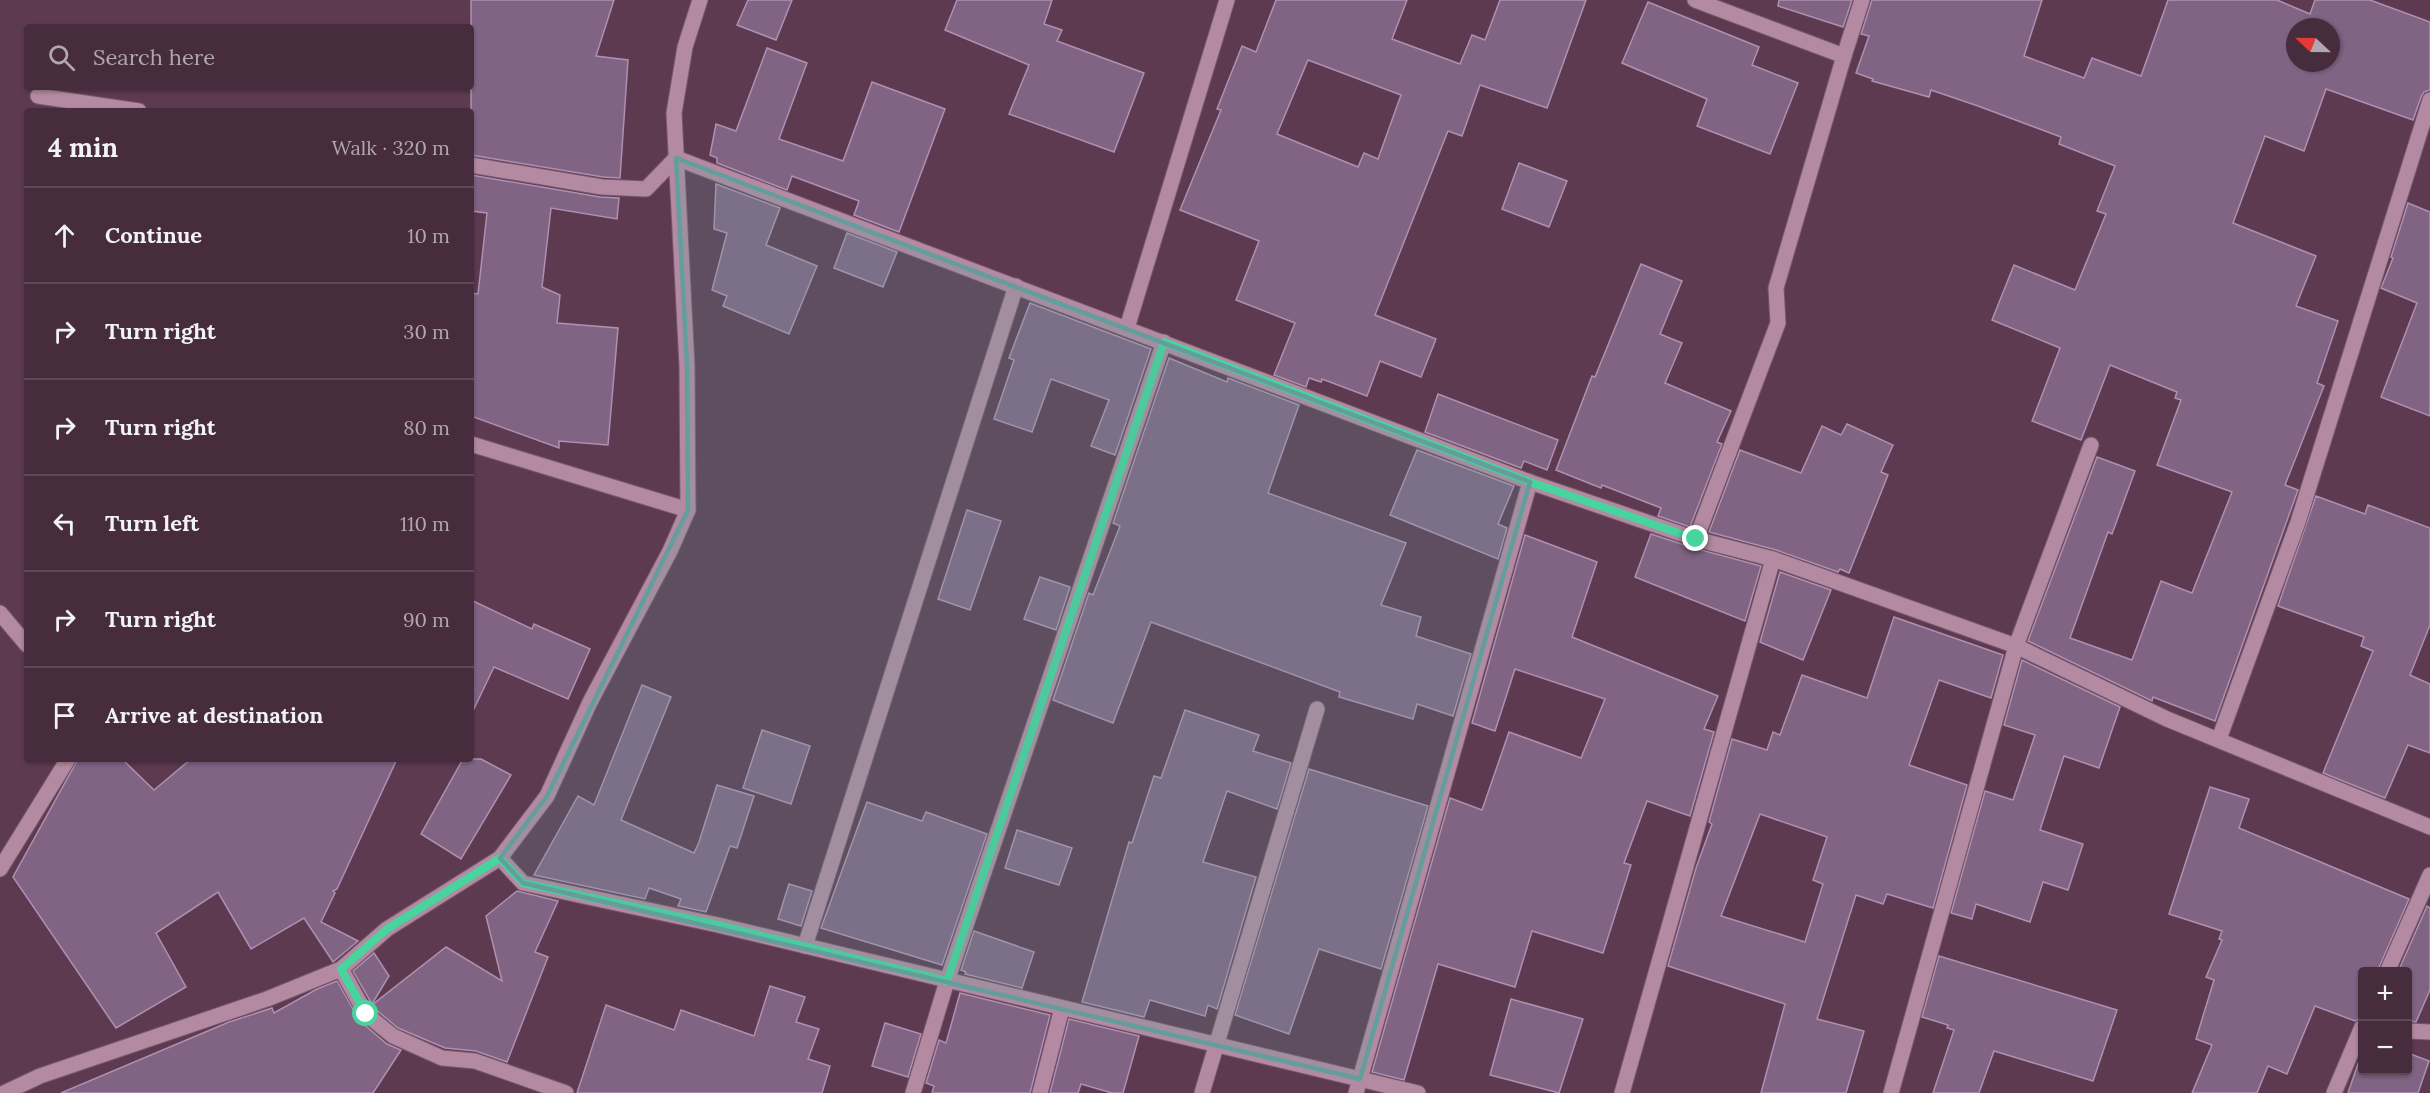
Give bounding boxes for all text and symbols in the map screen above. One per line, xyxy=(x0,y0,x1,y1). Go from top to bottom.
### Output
north arrow xyxy=(2286,18,2340,72)
search box xyxy=(24,24,474,90)
icon: search xyxy=(45,41,78,74)
text: Search here xyxy=(93,43,215,71)
text: 4 min xyxy=(48,131,118,164)
text: Walk · 320 m xyxy=(331,135,450,160)
icon: ahead xyxy=(48,219,81,252)
text: Continue xyxy=(105,221,202,249)
text: 10 m xyxy=(407,223,450,248)
icon: right xyxy=(48,315,81,348)
text: Turn right xyxy=(105,317,216,345)
text: 30 m xyxy=(403,319,450,344)
icon: right xyxy=(48,411,81,444)
text: Turn right xyxy=(105,413,216,441)
text: 80 m xyxy=(403,415,450,440)
icon: left xyxy=(48,507,81,540)
text: Turn left xyxy=(105,509,199,537)
text: 110 m xyxy=(400,511,450,536)
route end xyxy=(1682,525,1708,551)
icon: right xyxy=(48,603,81,636)
text: Turn right xyxy=(105,605,216,633)
text: 90 m xyxy=(403,607,450,632)
icon: arrive xyxy=(48,699,81,732)
text: Arrive at destination xyxy=(105,701,323,729)
map controls xyxy=(2358,967,2412,1075)
button: + xyxy=(2358,967,2412,1021)
route start xyxy=(352,1000,378,1026)
button: − xyxy=(2358,1021,2412,1075)

